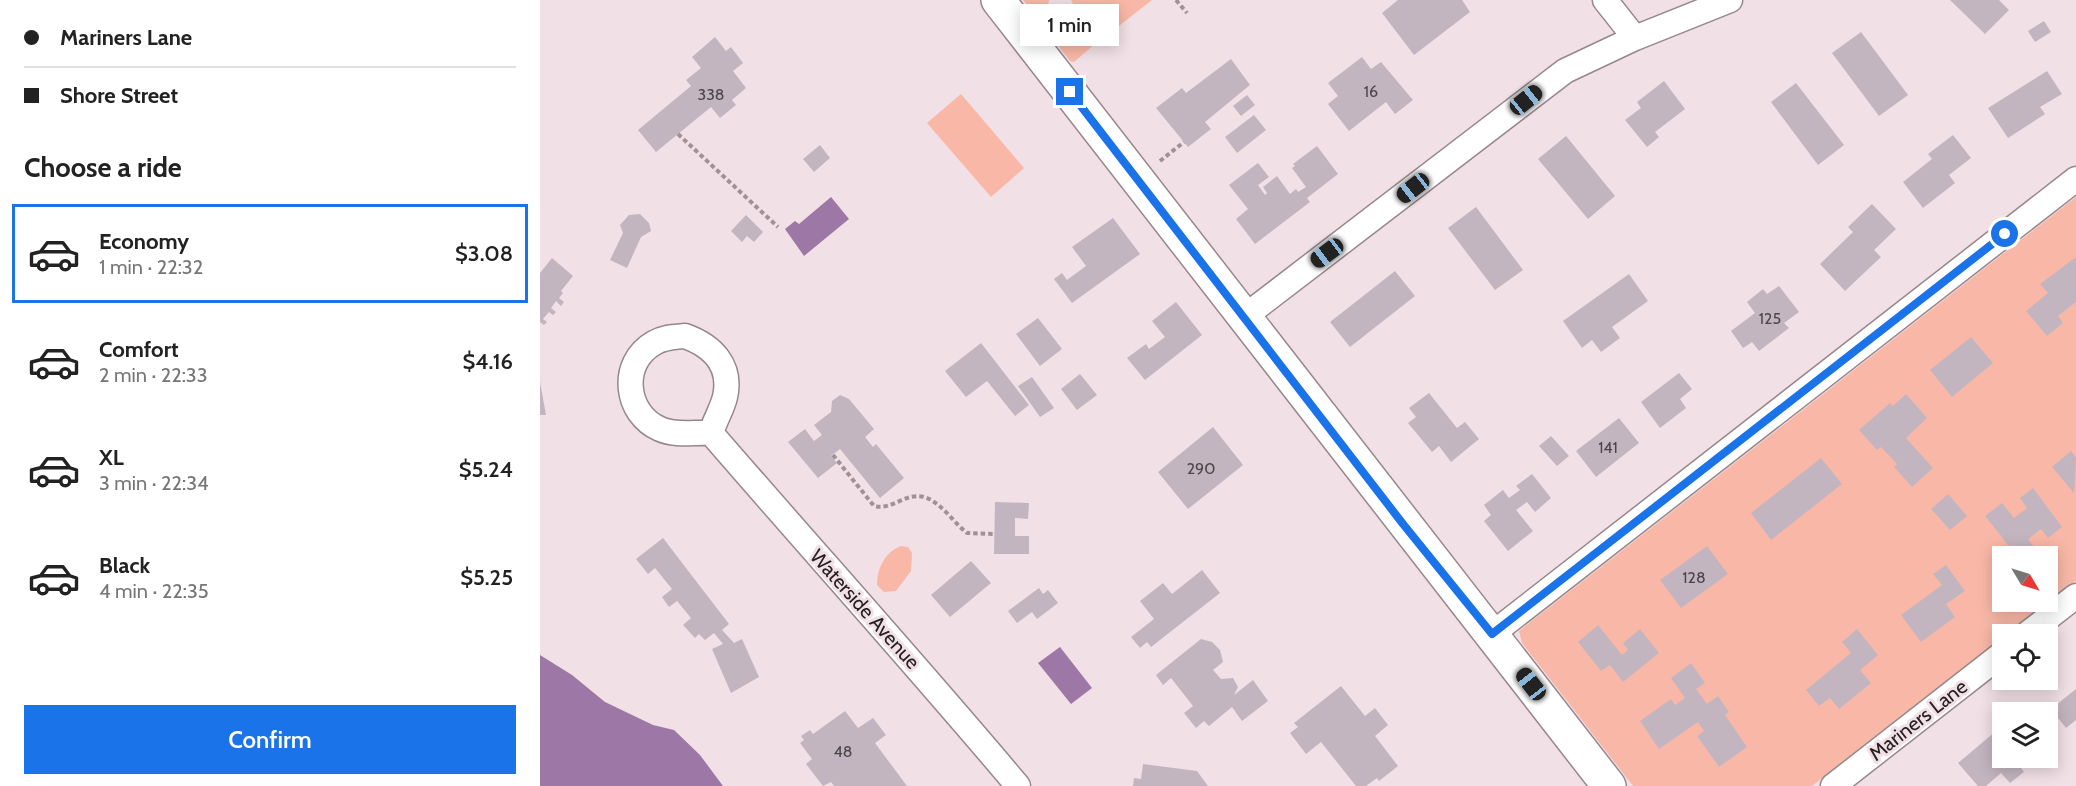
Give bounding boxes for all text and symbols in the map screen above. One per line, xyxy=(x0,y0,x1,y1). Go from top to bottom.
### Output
callout: 1 min xyxy=(1020,5,1120,47)
text: 1 min xyxy=(1047,13,1092,37)
text: Mariners Lane xyxy=(60,24,192,51)
route end xyxy=(1056,78,1083,105)
text: Shore Street xyxy=(60,82,178,109)
house number: 16 xyxy=(1364,82,1378,101)
car xyxy=(1506,82,1546,118)
house number: 338 xyxy=(697,85,725,104)
text: Choose a ride xyxy=(24,151,182,184)
car xyxy=(1393,170,1433,206)
route start xyxy=(1991,220,2018,247)
icon: car xyxy=(27,227,81,281)
text: Economy xyxy=(99,228,189,255)
car xyxy=(1307,235,1347,271)
text: $3.08 xyxy=(455,240,513,267)
text: 1 min · 22:32 xyxy=(99,255,203,279)
house number: 125 xyxy=(1759,309,1781,328)
icon: car xyxy=(27,335,81,389)
text: Comfort xyxy=(99,336,178,363)
text: $4.16 xyxy=(462,348,513,375)
text: 2 min · 22:33 xyxy=(99,363,207,387)
house number: 141 xyxy=(1598,438,1618,457)
icon: car xyxy=(27,443,81,497)
text: XL xyxy=(99,444,124,471)
text: $5.24 xyxy=(459,456,513,483)
house number: 290 xyxy=(1187,459,1215,478)
text: 3 min · 22:34 xyxy=(99,471,209,495)
street label: Waterside Avenue xyxy=(805,544,925,674)
north arrow xyxy=(1992,546,2058,612)
map controls xyxy=(1992,546,2058,768)
icon: car xyxy=(27,551,81,605)
text: Black xyxy=(99,552,150,579)
text: $5.25 xyxy=(460,564,513,591)
house number: 128 xyxy=(1682,568,1706,587)
text: 4 min · 22:35 xyxy=(99,579,209,603)
button: locate xyxy=(1992,624,2058,690)
car xyxy=(1513,664,1549,704)
street label: Mariners Lane xyxy=(1864,674,1972,766)
button: layers xyxy=(1992,702,2058,768)
button: Confirm xyxy=(24,705,516,774)
house number: 48 xyxy=(834,742,852,761)

